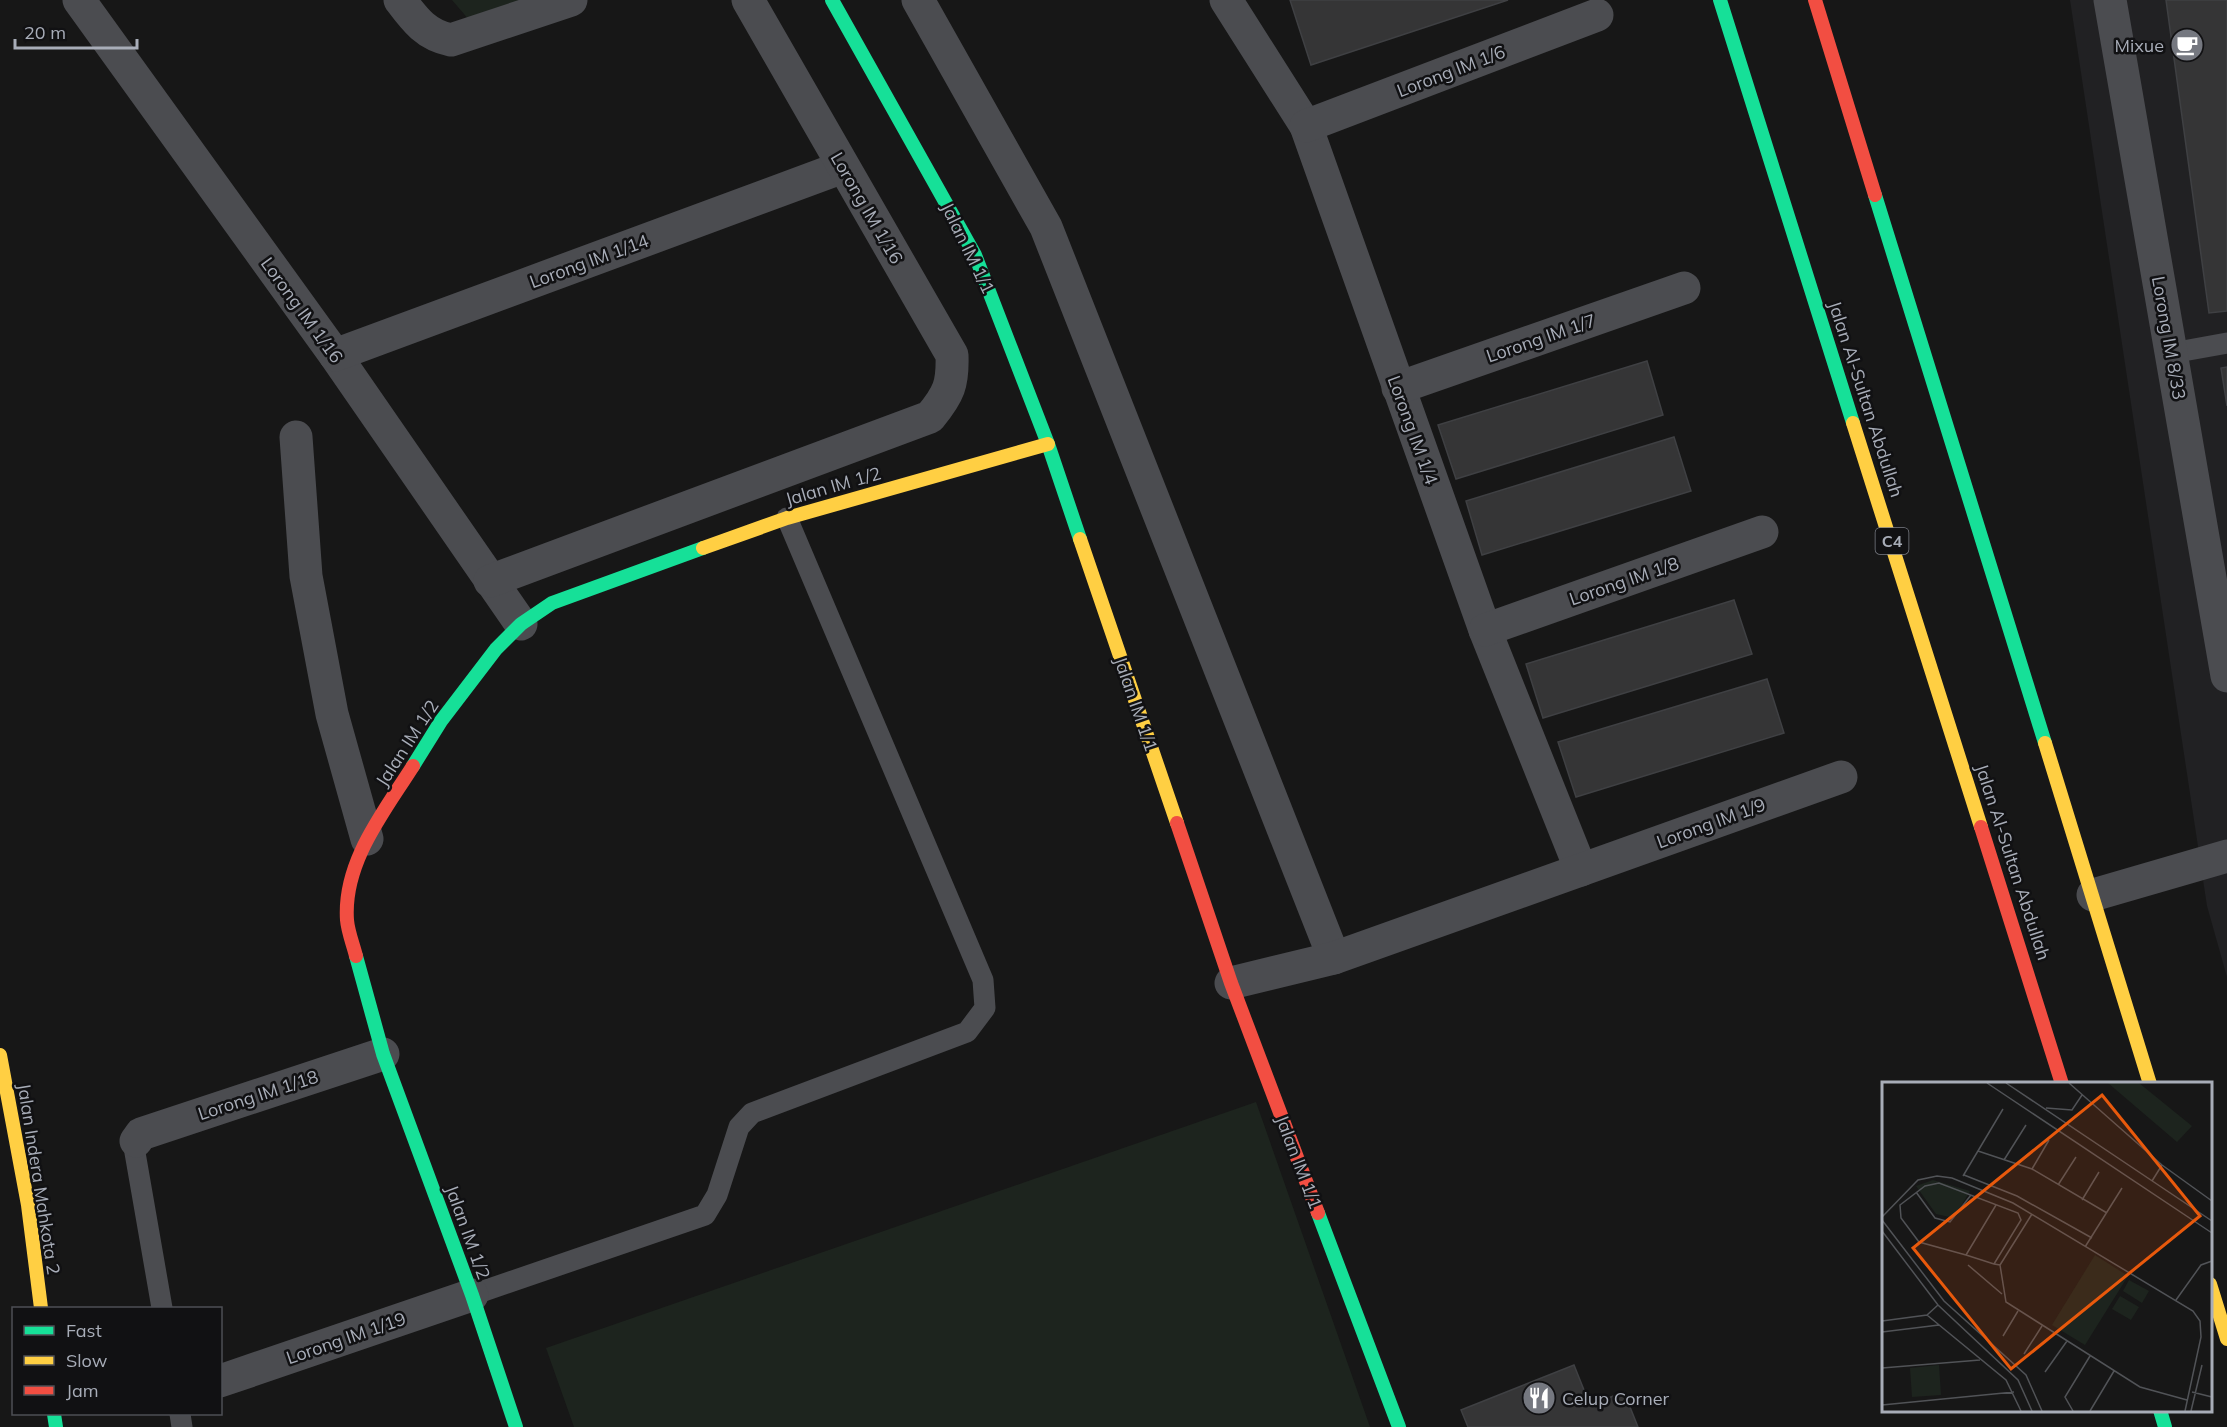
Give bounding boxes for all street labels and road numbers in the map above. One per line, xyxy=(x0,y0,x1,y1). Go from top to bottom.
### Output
street label: Lorong IM 1/6 xyxy=(1393,40,1509,102)
street label: Lorong IM 1/16 xyxy=(826,148,908,268)
street label: Jalan IM 1/1 xyxy=(936,199,1000,297)
street label: Lorong IM 1/14 xyxy=(526,229,652,293)
street label: Lorong IM 1/16 xyxy=(256,253,348,367)
street label: Lorong IM 8/33 xyxy=(2147,274,2191,402)
street label: Jalan Al-Sultan Abdullah xyxy=(1823,298,1909,500)
street label: Lorong IM 1/7 xyxy=(1483,309,1599,367)
street label: Lorong IM 1/4 xyxy=(1383,372,1443,488)
street label: Jalan IM 1/2 xyxy=(782,461,884,511)
road number: C4 xyxy=(1876,528,1908,554)
street label: Lorong IM 1/8 xyxy=(1566,552,1682,610)
street label: Jalan IM 1/1 xyxy=(1109,654,1163,754)
street label: Jalan IM 1/2 xyxy=(371,695,443,791)
street label: Jalan Al-Sultan Abdullah xyxy=(1970,761,2056,963)
street label: Lorong IM 1/9 xyxy=(1653,793,1769,853)
street label: Lorong IM 1/18 xyxy=(195,1065,321,1125)
street label: Jalan Indera Mahkota 2 xyxy=(13,1082,65,1276)
street label: Jalan IM 1/1 xyxy=(1271,1112,1327,1212)
street label: Jalan IM 1/2 xyxy=(440,1182,496,1282)
street label: Lorong IM 1/19 xyxy=(283,1307,409,1369)

